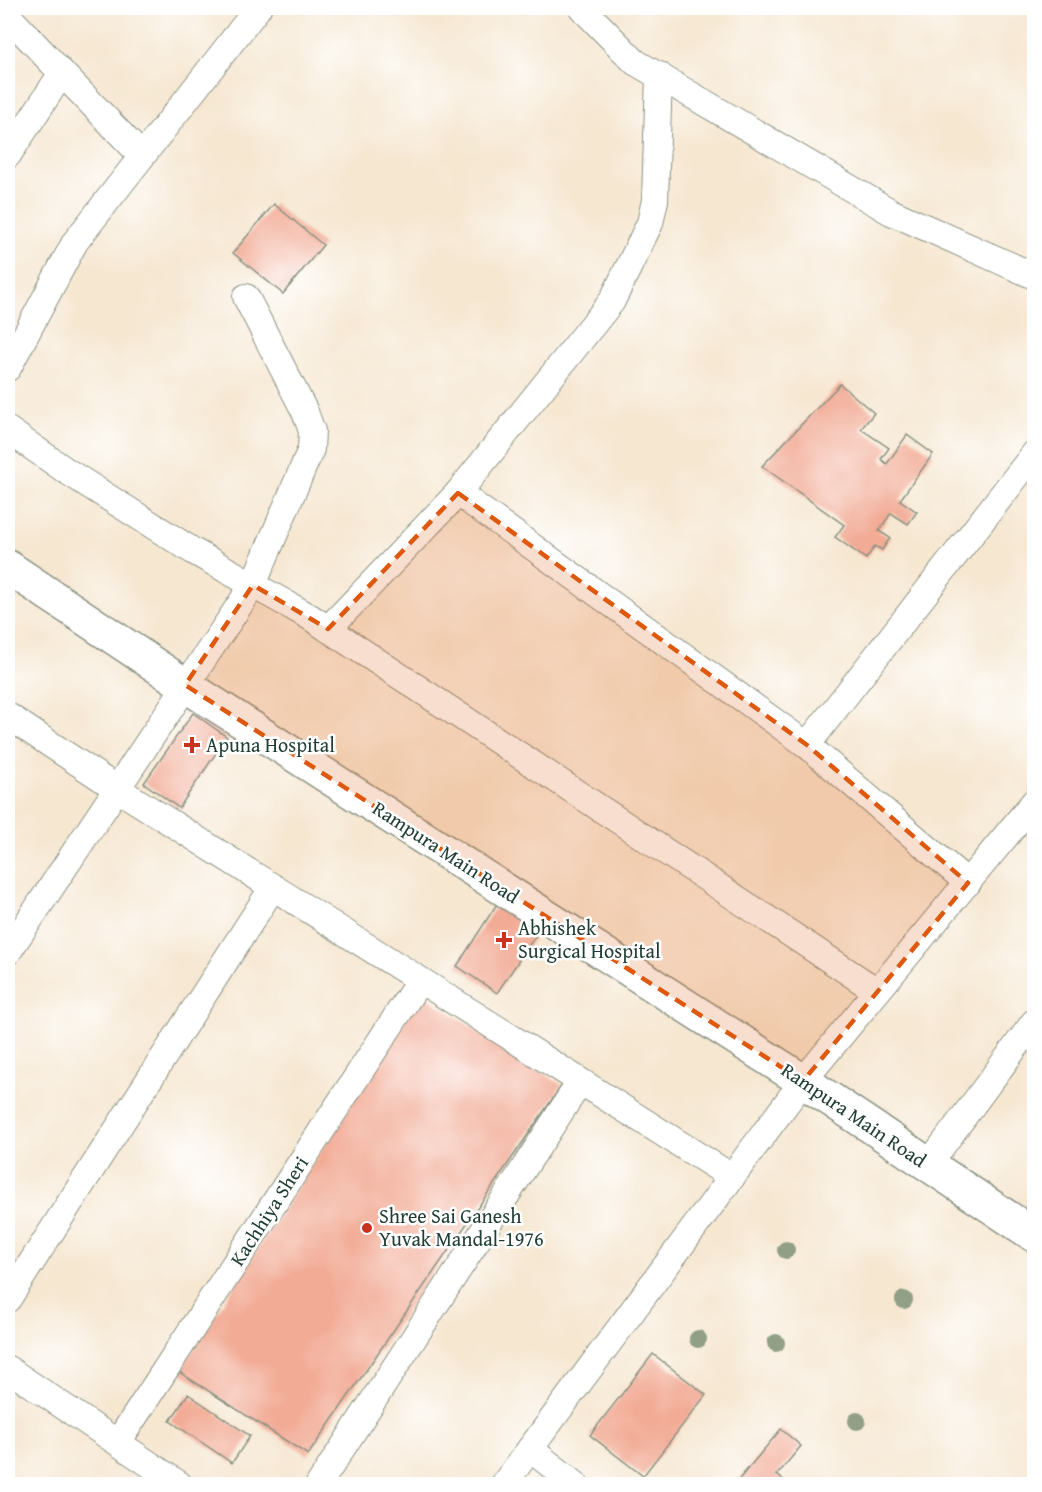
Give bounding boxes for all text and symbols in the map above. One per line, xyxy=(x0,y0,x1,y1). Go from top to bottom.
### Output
place label: Apuna Hospital xyxy=(206,730,335,759)
marker: Apuna Hospital xyxy=(183,736,201,754)
street label: Rampura Main Road xyxy=(367,793,526,910)
place label: Abhishek Surgical Hospital xyxy=(518,913,661,965)
marker: Abhishek Surgical Hospital xyxy=(495,931,513,949)
street label: Rampura Main Road xyxy=(776,1055,933,1174)
street label: Kachhiya Sheri xyxy=(222,1150,315,1271)
place label: Shree Sai Ganesh Yuvak Mandal-1976 xyxy=(379,1201,544,1253)
marker: Shree Sai Ganesh Yuvak Mandal-1976 xyxy=(360,1221,374,1235)

